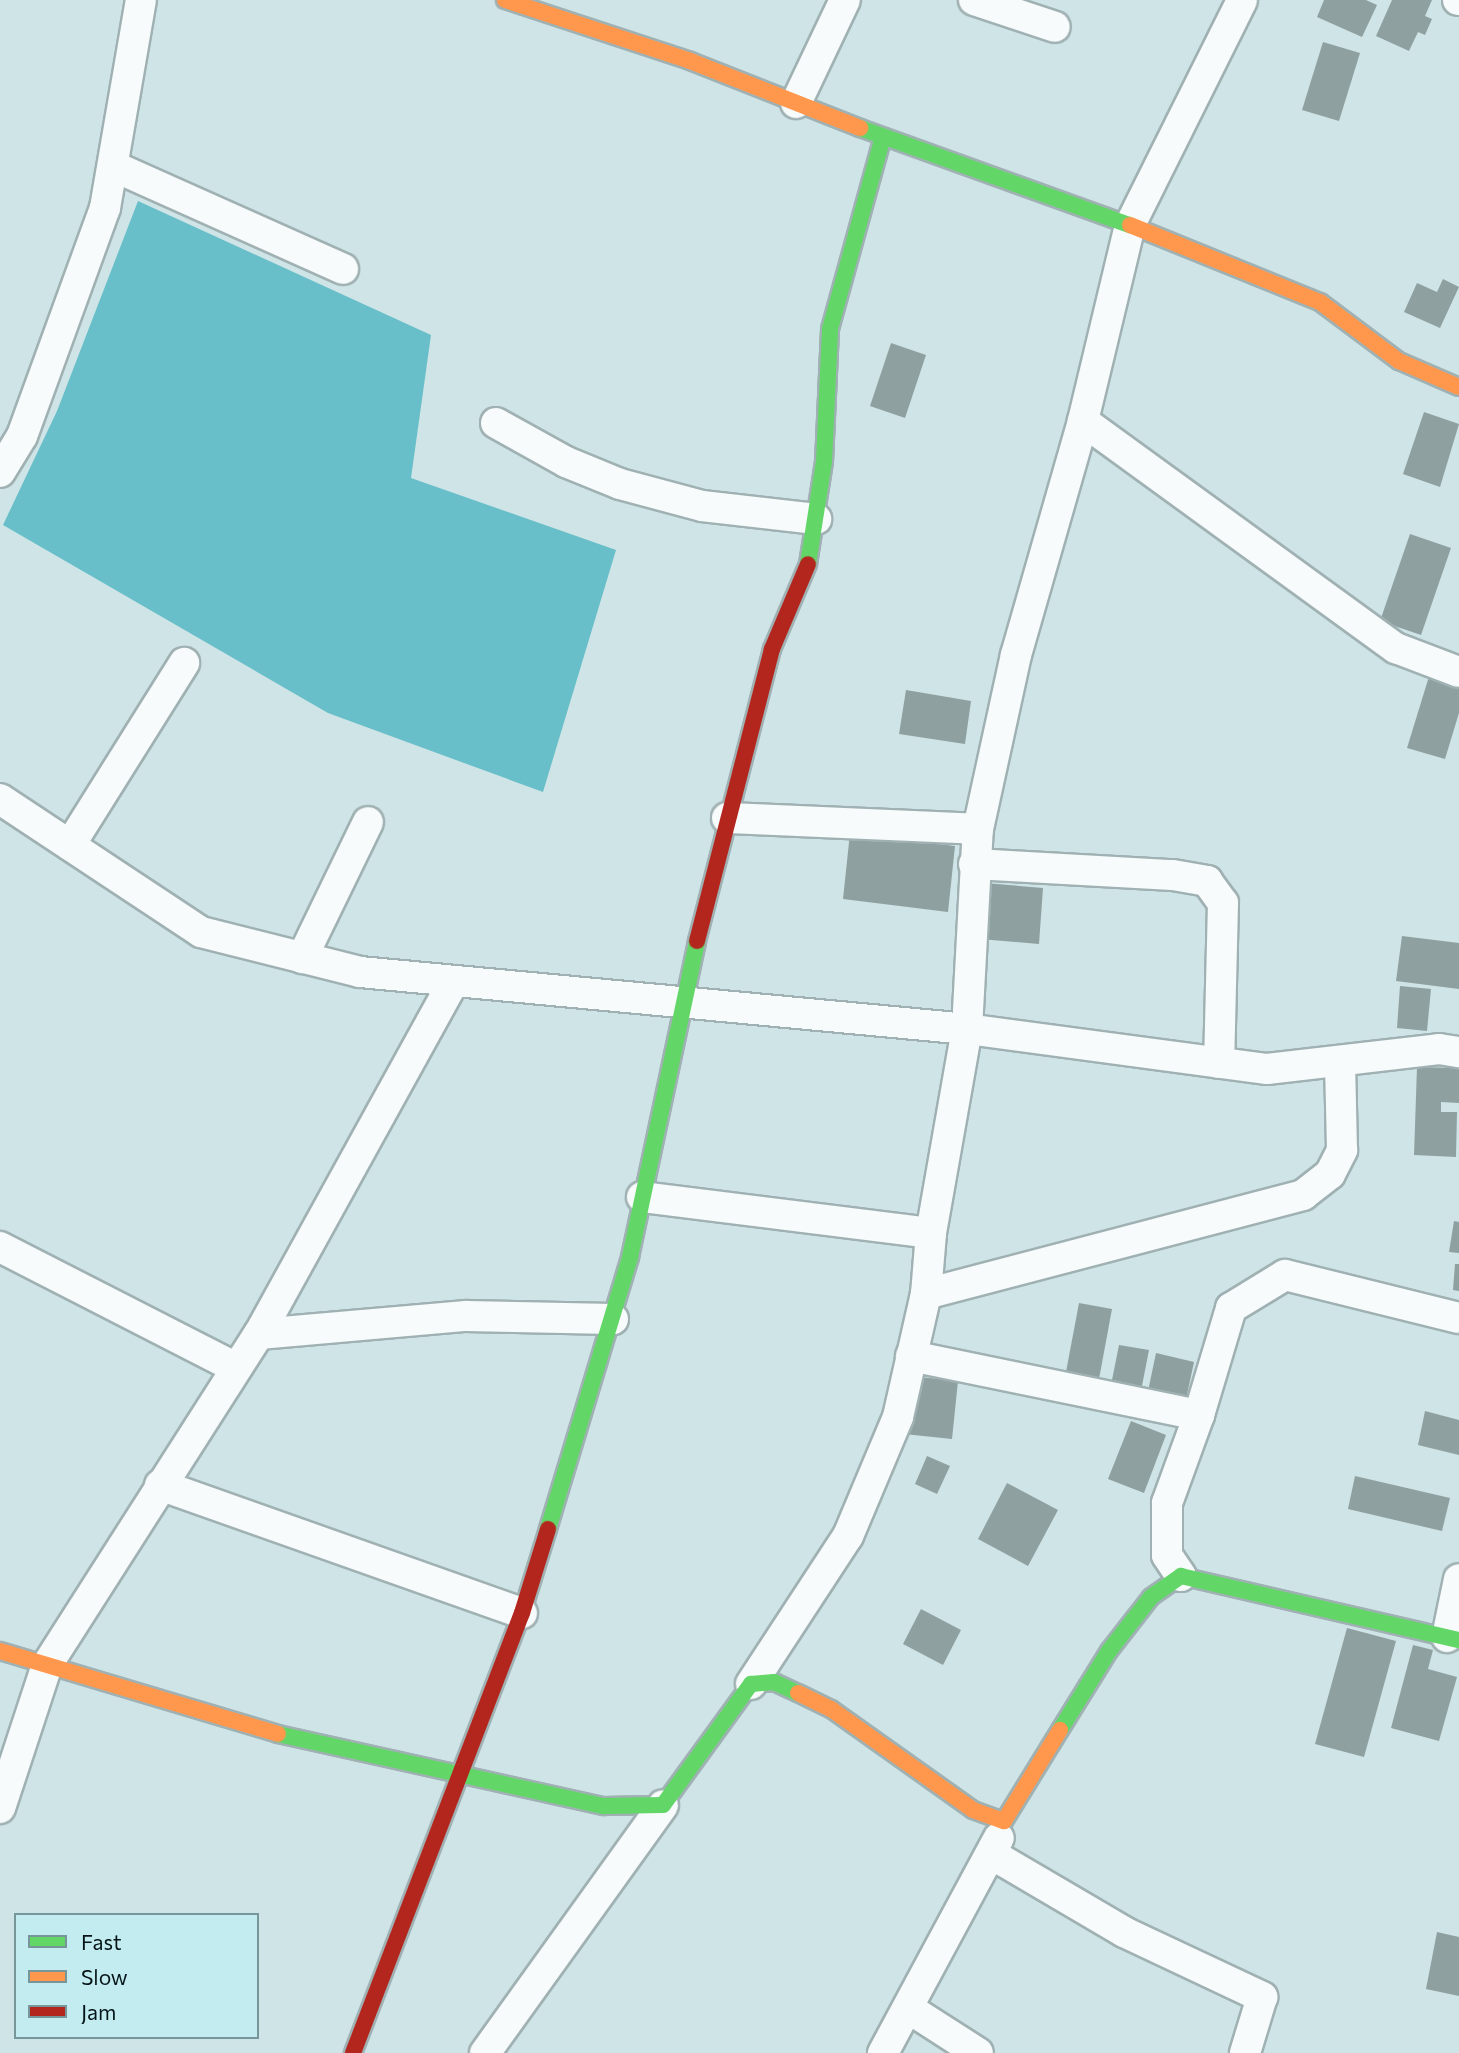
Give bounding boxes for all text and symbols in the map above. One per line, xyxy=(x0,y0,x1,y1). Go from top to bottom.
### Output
legend xyxy=(14,1913,259,2039)
text: Fast xyxy=(81,1929,122,1954)
text: Slow xyxy=(81,1964,128,1989)
text: Jam xyxy=(81,1999,116,2024)

